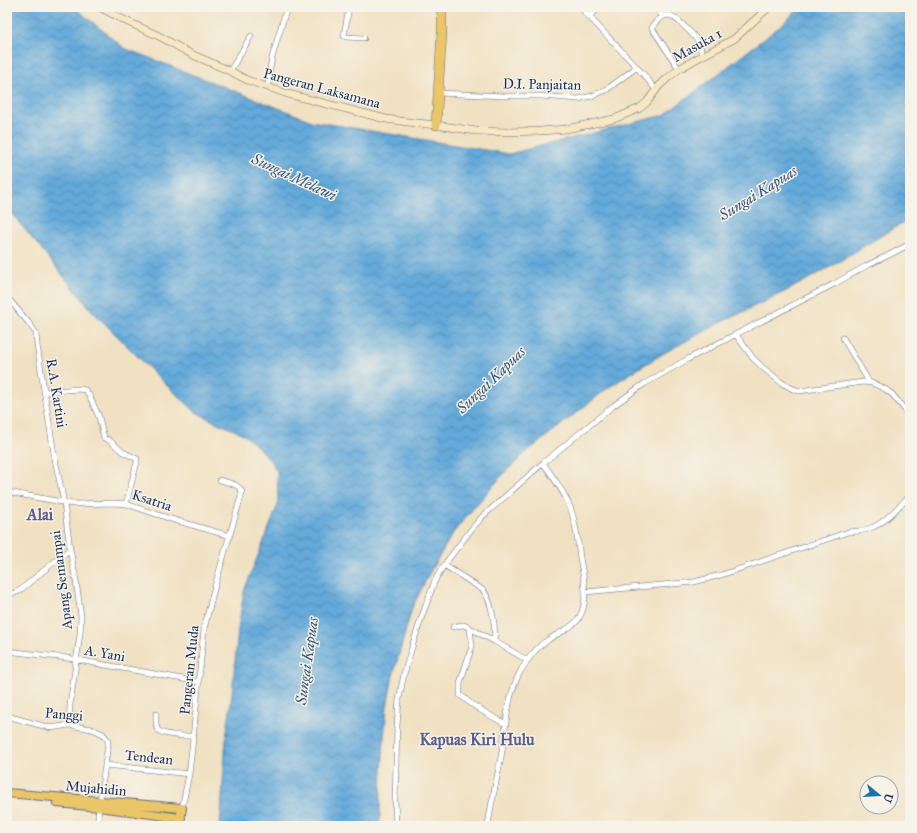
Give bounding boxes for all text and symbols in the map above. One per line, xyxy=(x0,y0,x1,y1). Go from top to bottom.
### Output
street label: Masuka 1 xyxy=(670,25,725,66)
street label: Pangeran Laksamana xyxy=(262,65,382,112)
street label: D.I. Panjaitan xyxy=(503,75,582,94)
water label: Sungai Melawi xyxy=(248,149,340,205)
water label: Sungai Kapuas xyxy=(715,162,801,225)
water label: Sungai Kapuas xyxy=(452,342,530,419)
street label: R.A. Kartini xyxy=(43,357,70,429)
street label: Ksatria xyxy=(130,486,174,515)
district label: Alai xyxy=(26,505,54,524)
street label: Apang Semampai xyxy=(47,529,76,631)
water label: Sungai Kapuas xyxy=(292,615,323,707)
street label: Pangeran Muda xyxy=(176,624,203,716)
street label: A. Yani xyxy=(82,641,127,665)
street label: Panggi xyxy=(44,704,84,725)
district label: Kapuas Kiri Hulu xyxy=(419,730,535,750)
street label: Tendean xyxy=(124,747,174,769)
north arrow xyxy=(859,775,899,815)
street label: Mujahidin xyxy=(65,777,128,800)
text: U xyxy=(880,792,896,804)

